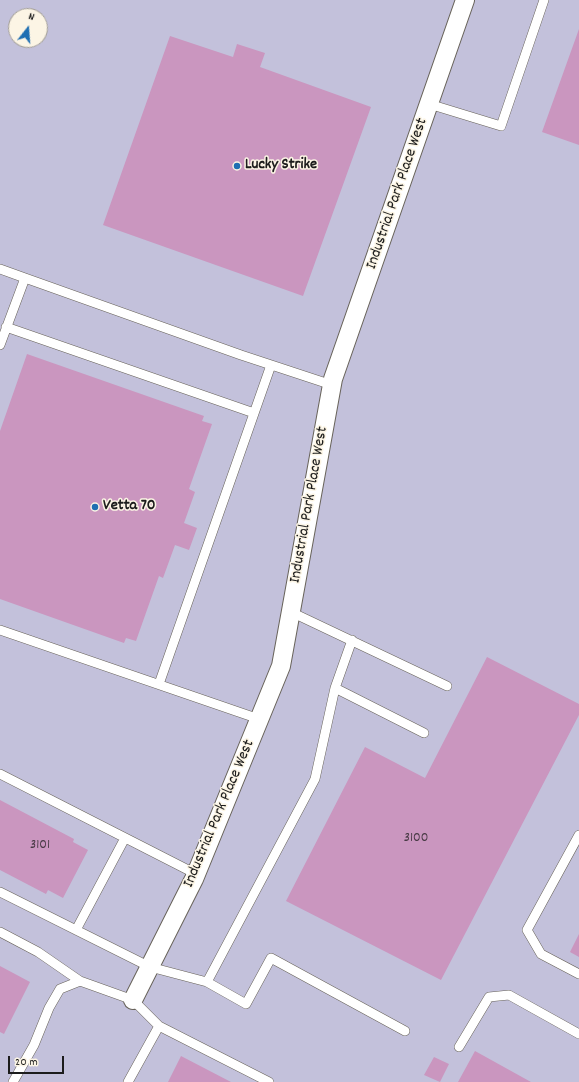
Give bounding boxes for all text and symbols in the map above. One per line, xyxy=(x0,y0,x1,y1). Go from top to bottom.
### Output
north arrow xyxy=(8,8,48,48)
text: N xyxy=(26,9,36,26)
street label: Industrial Park Place West xyxy=(363,116,433,272)
place label: Lucky Strike xyxy=(245,156,317,176)
marker: Lucky Strike xyxy=(232,161,242,171)
street label: Industrial Park Place West xyxy=(287,425,333,585)
place label: Vetta 70 xyxy=(103,497,156,517)
marker: Vetta 70 xyxy=(90,502,100,512)
street label: Industrial Park Place West xyxy=(180,737,260,891)
house number: 3100 xyxy=(404,831,428,847)
house number: 3101 xyxy=(30,838,50,854)
scale bar xyxy=(10,1048,66,1074)
text: 20 m xyxy=(15,1054,38,1071)

